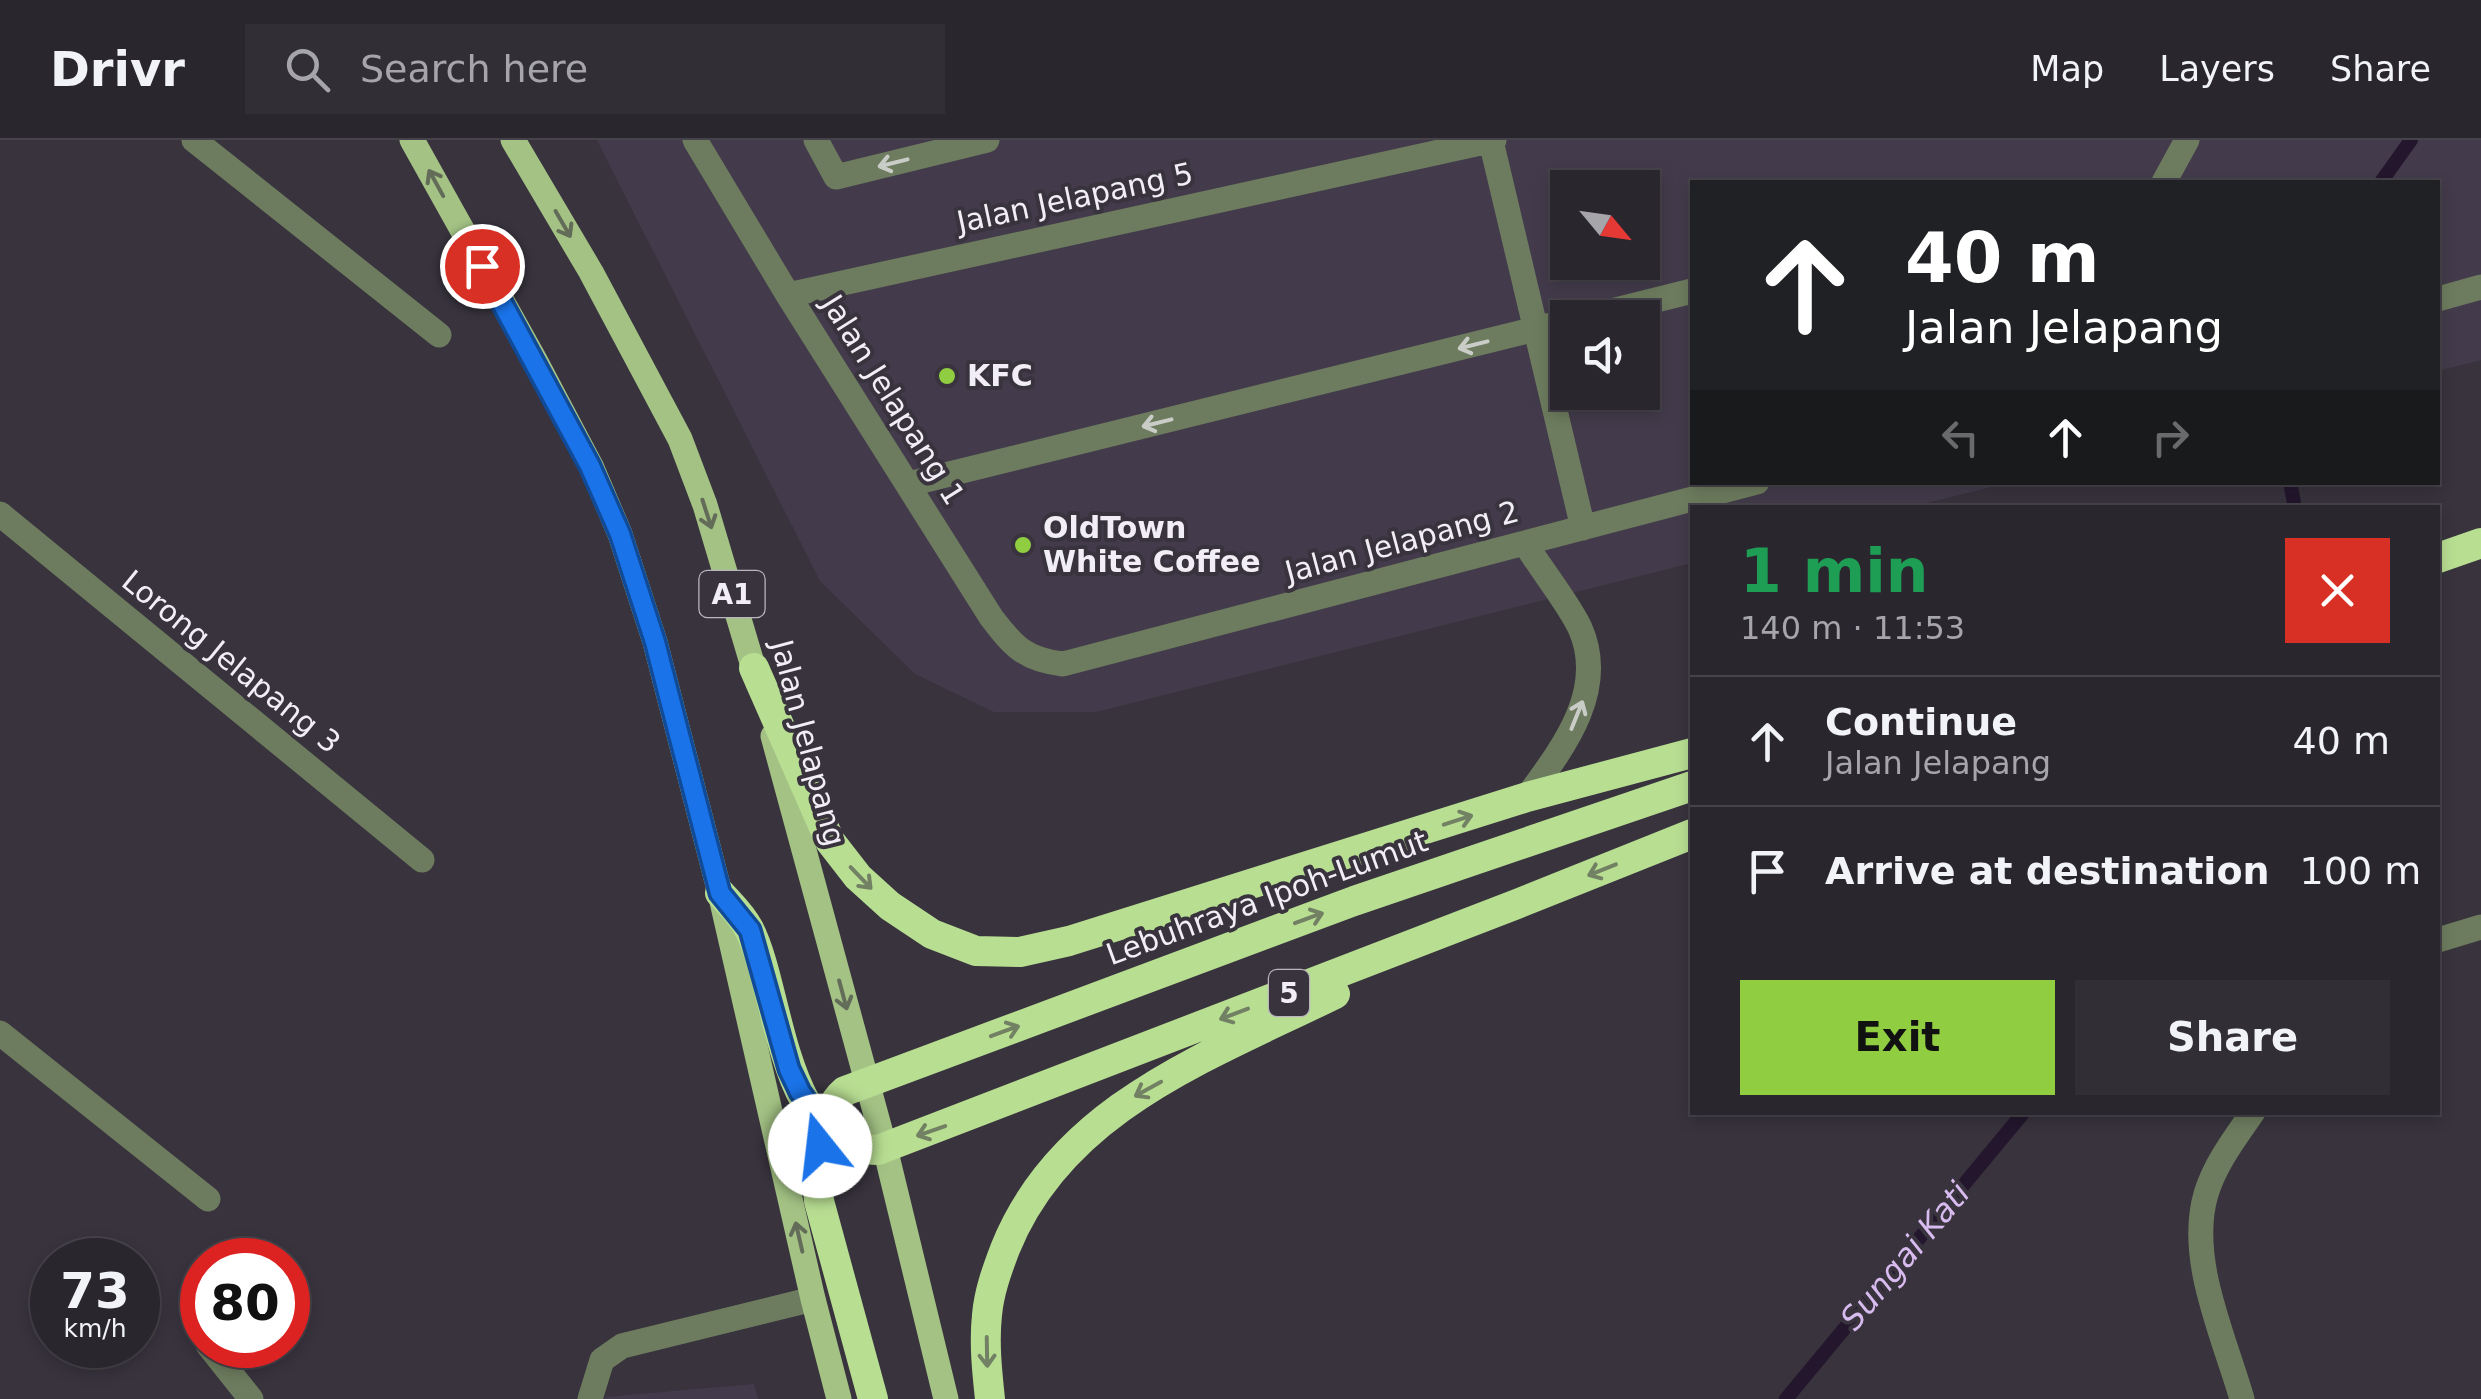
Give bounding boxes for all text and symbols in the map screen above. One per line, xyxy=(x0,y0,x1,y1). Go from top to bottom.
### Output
search box xyxy=(245,24,945,114)
text: Drivr xyxy=(50,41,185,97)
icon: search xyxy=(280,42,335,97)
text: Search here xyxy=(360,47,588,91)
text: Map xyxy=(2030,49,2104,89)
text: Layers xyxy=(2159,49,2275,89)
text: Share xyxy=(2330,49,2431,89)
one-way arrow xyxy=(878,155,909,174)
street label: Jalan Jelapang 5 xyxy=(952,155,1196,240)
one-way arrow xyxy=(426,169,446,199)
north arrow xyxy=(1550,170,1660,280)
map controls xyxy=(1550,170,1660,410)
one-way arrow xyxy=(553,209,573,238)
text: 40 m xyxy=(1905,217,2100,299)
icon: ahead xyxy=(1740,220,1870,350)
pin xyxy=(440,224,525,309)
icon: arrive xyxy=(455,239,510,294)
street label: Jalan Jelapang 1 xyxy=(814,287,972,511)
button: sound xyxy=(1550,300,1660,410)
text: Jalan Jelapang xyxy=(1905,301,2223,354)
one-way arrow xyxy=(1458,336,1489,355)
place label: KFC xyxy=(967,358,1033,393)
marker: KFC xyxy=(936,365,958,387)
icon: left xyxy=(1933,410,1988,465)
icon: ahead xyxy=(2038,410,2093,465)
icon: right xyxy=(2143,410,2198,465)
one-way arrow xyxy=(1142,414,1173,433)
street label: Jalan Jelapang 2 xyxy=(1279,493,1523,590)
one-way arrow xyxy=(700,498,718,529)
place label: OldTown White Coffee xyxy=(1043,510,1261,579)
marker: OldTown White Coffee xyxy=(1012,534,1034,556)
text: 1 min xyxy=(1740,536,1928,606)
button: close xyxy=(2285,538,2390,643)
street label: Lorong Jelapang 3 xyxy=(115,563,347,760)
road number: A1 xyxy=(700,571,764,617)
text: 140 m · 11:53 xyxy=(1740,609,1965,647)
street label: Jalan Jelapang xyxy=(764,634,853,850)
one-way arrow xyxy=(1570,700,1588,730)
text: Continue xyxy=(1825,700,2017,744)
icon: ahead xyxy=(1740,714,1795,769)
text: 40 m xyxy=(2293,719,2390,763)
text: Jalan Jelapang xyxy=(1825,744,2051,782)
one-way arrow xyxy=(1442,809,1474,827)
street label: Lebuhraya Ipoh-Lumut xyxy=(1101,823,1432,972)
icon: arrive xyxy=(1740,844,1795,899)
text: Arrive at destination xyxy=(1825,849,2270,893)
text: 100 m xyxy=(2300,849,2421,893)
one-way arrow xyxy=(1587,863,1618,881)
one-way arrow xyxy=(849,866,873,890)
one-way arrow xyxy=(1294,907,1324,925)
road number: 5 xyxy=(1269,970,1309,1016)
one-way arrow xyxy=(834,979,853,1010)
button: Exit xyxy=(1740,980,2055,1095)
button: Share xyxy=(2075,980,2390,1095)
one-way arrow xyxy=(1220,1006,1251,1024)
one-way arrow xyxy=(988,1021,1019,1039)
one-way arrow xyxy=(1134,1079,1164,1099)
position arrow xyxy=(768,1094,872,1198)
one-way arrow xyxy=(915,1123,947,1141)
water label: Sungai Kati xyxy=(1832,1174,1978,1337)
one-way arrow xyxy=(788,1222,807,1254)
speed limit sign: 80 xyxy=(180,1238,310,1368)
text: 73 xyxy=(60,1262,130,1320)
text: km/h xyxy=(63,1314,127,1343)
one-way arrow xyxy=(978,1334,996,1367)

